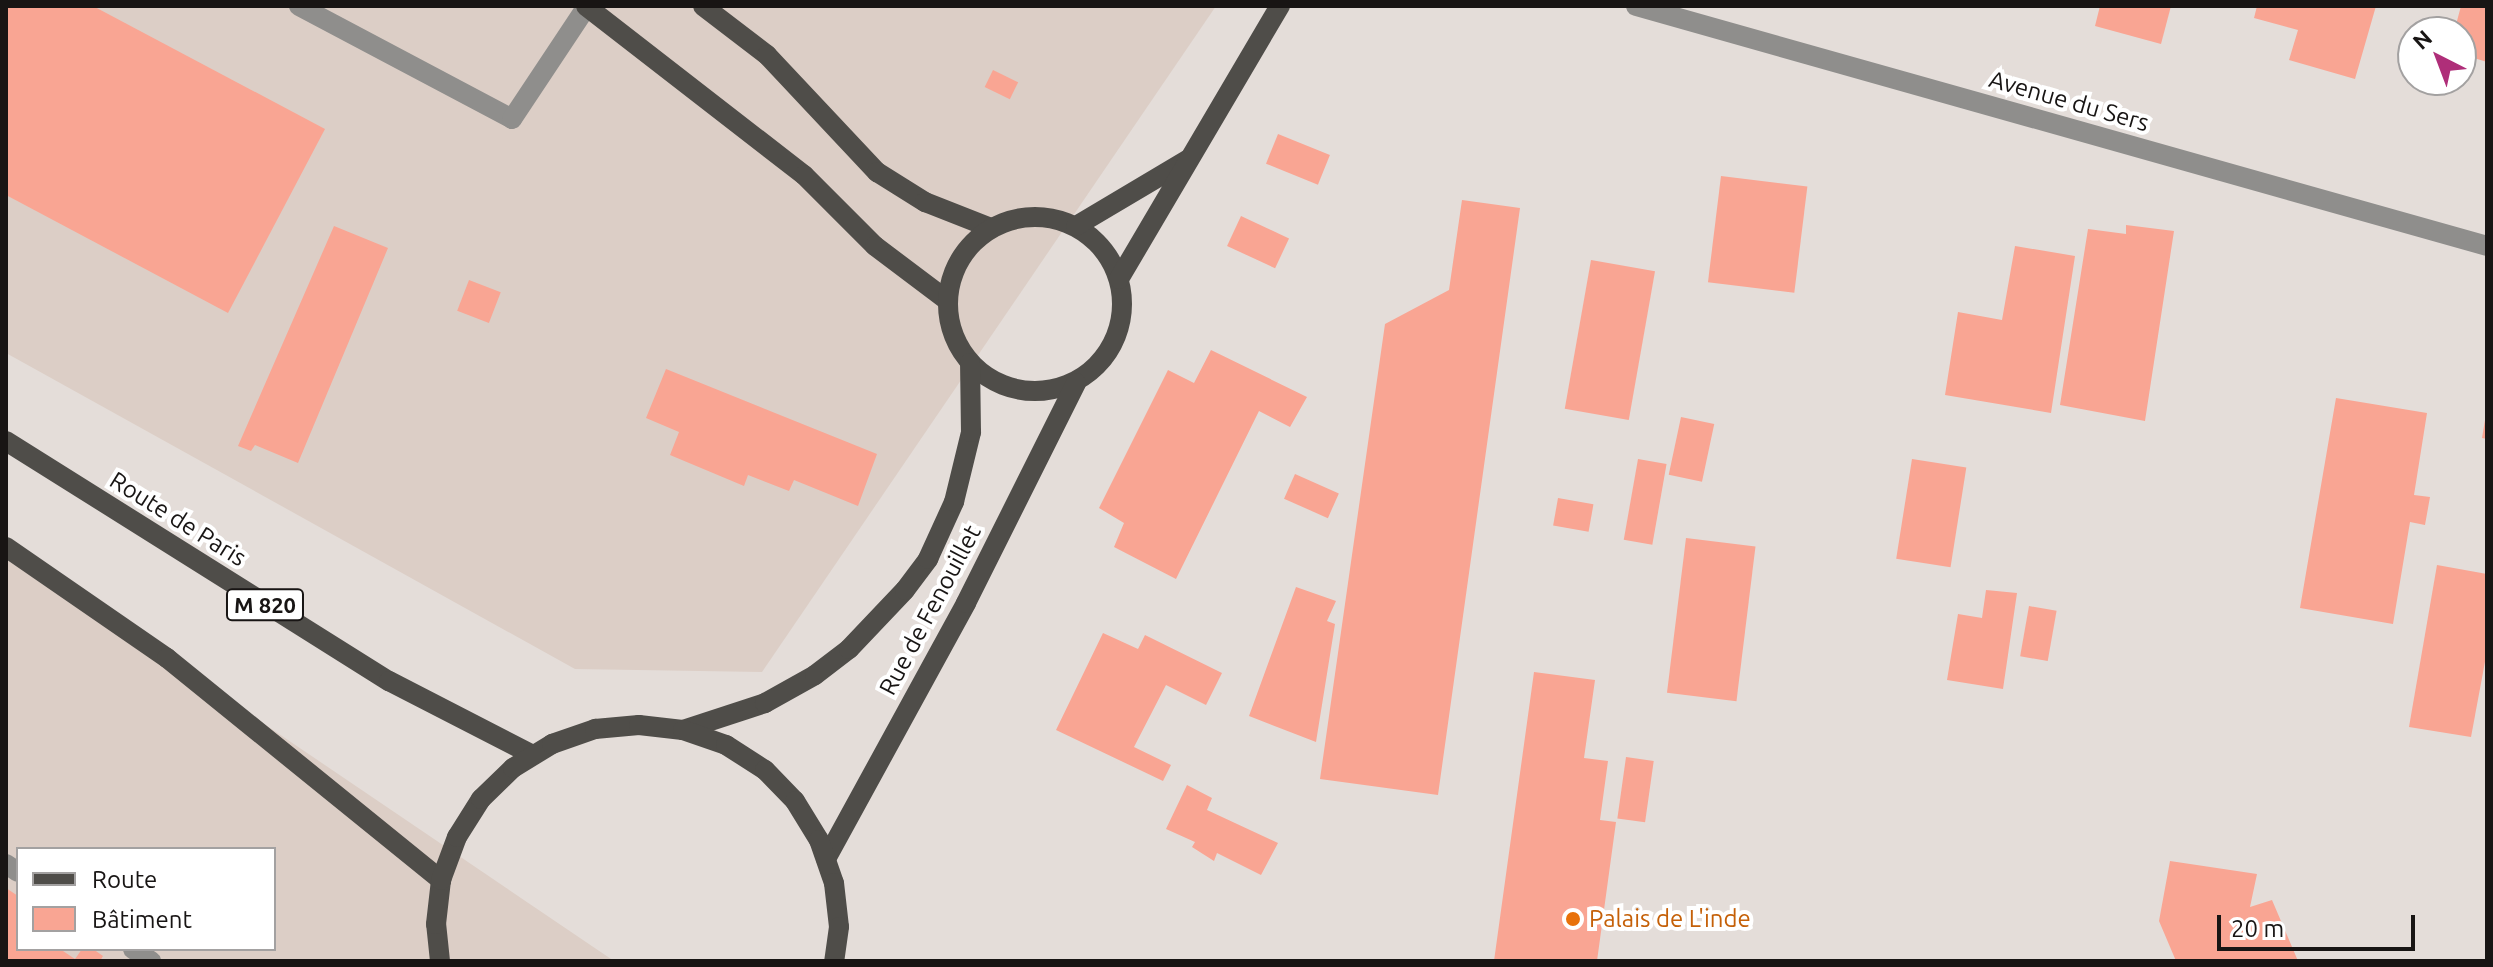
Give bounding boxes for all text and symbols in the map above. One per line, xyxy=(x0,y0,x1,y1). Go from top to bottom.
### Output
north arrow xyxy=(2397,16,2477,96)
text: N xyxy=(2407,25,2436,54)
street label: Avenue du Sers xyxy=(1986,64,2152,138)
street label: Route de Paris xyxy=(104,466,252,572)
street label: Rue de Fenouillet xyxy=(873,520,987,700)
road number: M 820 xyxy=(225,587,305,623)
legend xyxy=(16,847,276,951)
text: Route xyxy=(92,866,157,893)
scale bar xyxy=(2221,899,2419,949)
place label: Palais de L'inde xyxy=(1589,905,1751,933)
text: Bâtiment xyxy=(92,906,192,933)
marker: Palais de L'inde xyxy=(1564,910,1582,928)
text: 20 m xyxy=(2231,915,2284,942)

